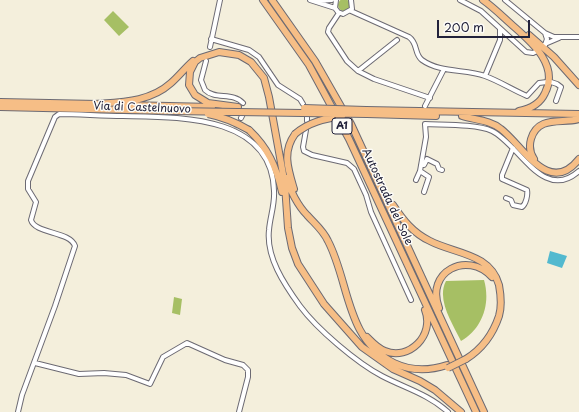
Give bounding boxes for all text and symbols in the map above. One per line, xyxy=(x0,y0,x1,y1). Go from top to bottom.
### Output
scale bar xyxy=(439,12,532,38)
text: 200 m xyxy=(444,18,484,36)
street label: Via di Castelnuovo xyxy=(93,100,191,116)
road number: A1 xyxy=(332,118,352,134)
street label: Autostrada del Sole xyxy=(359,147,415,247)

